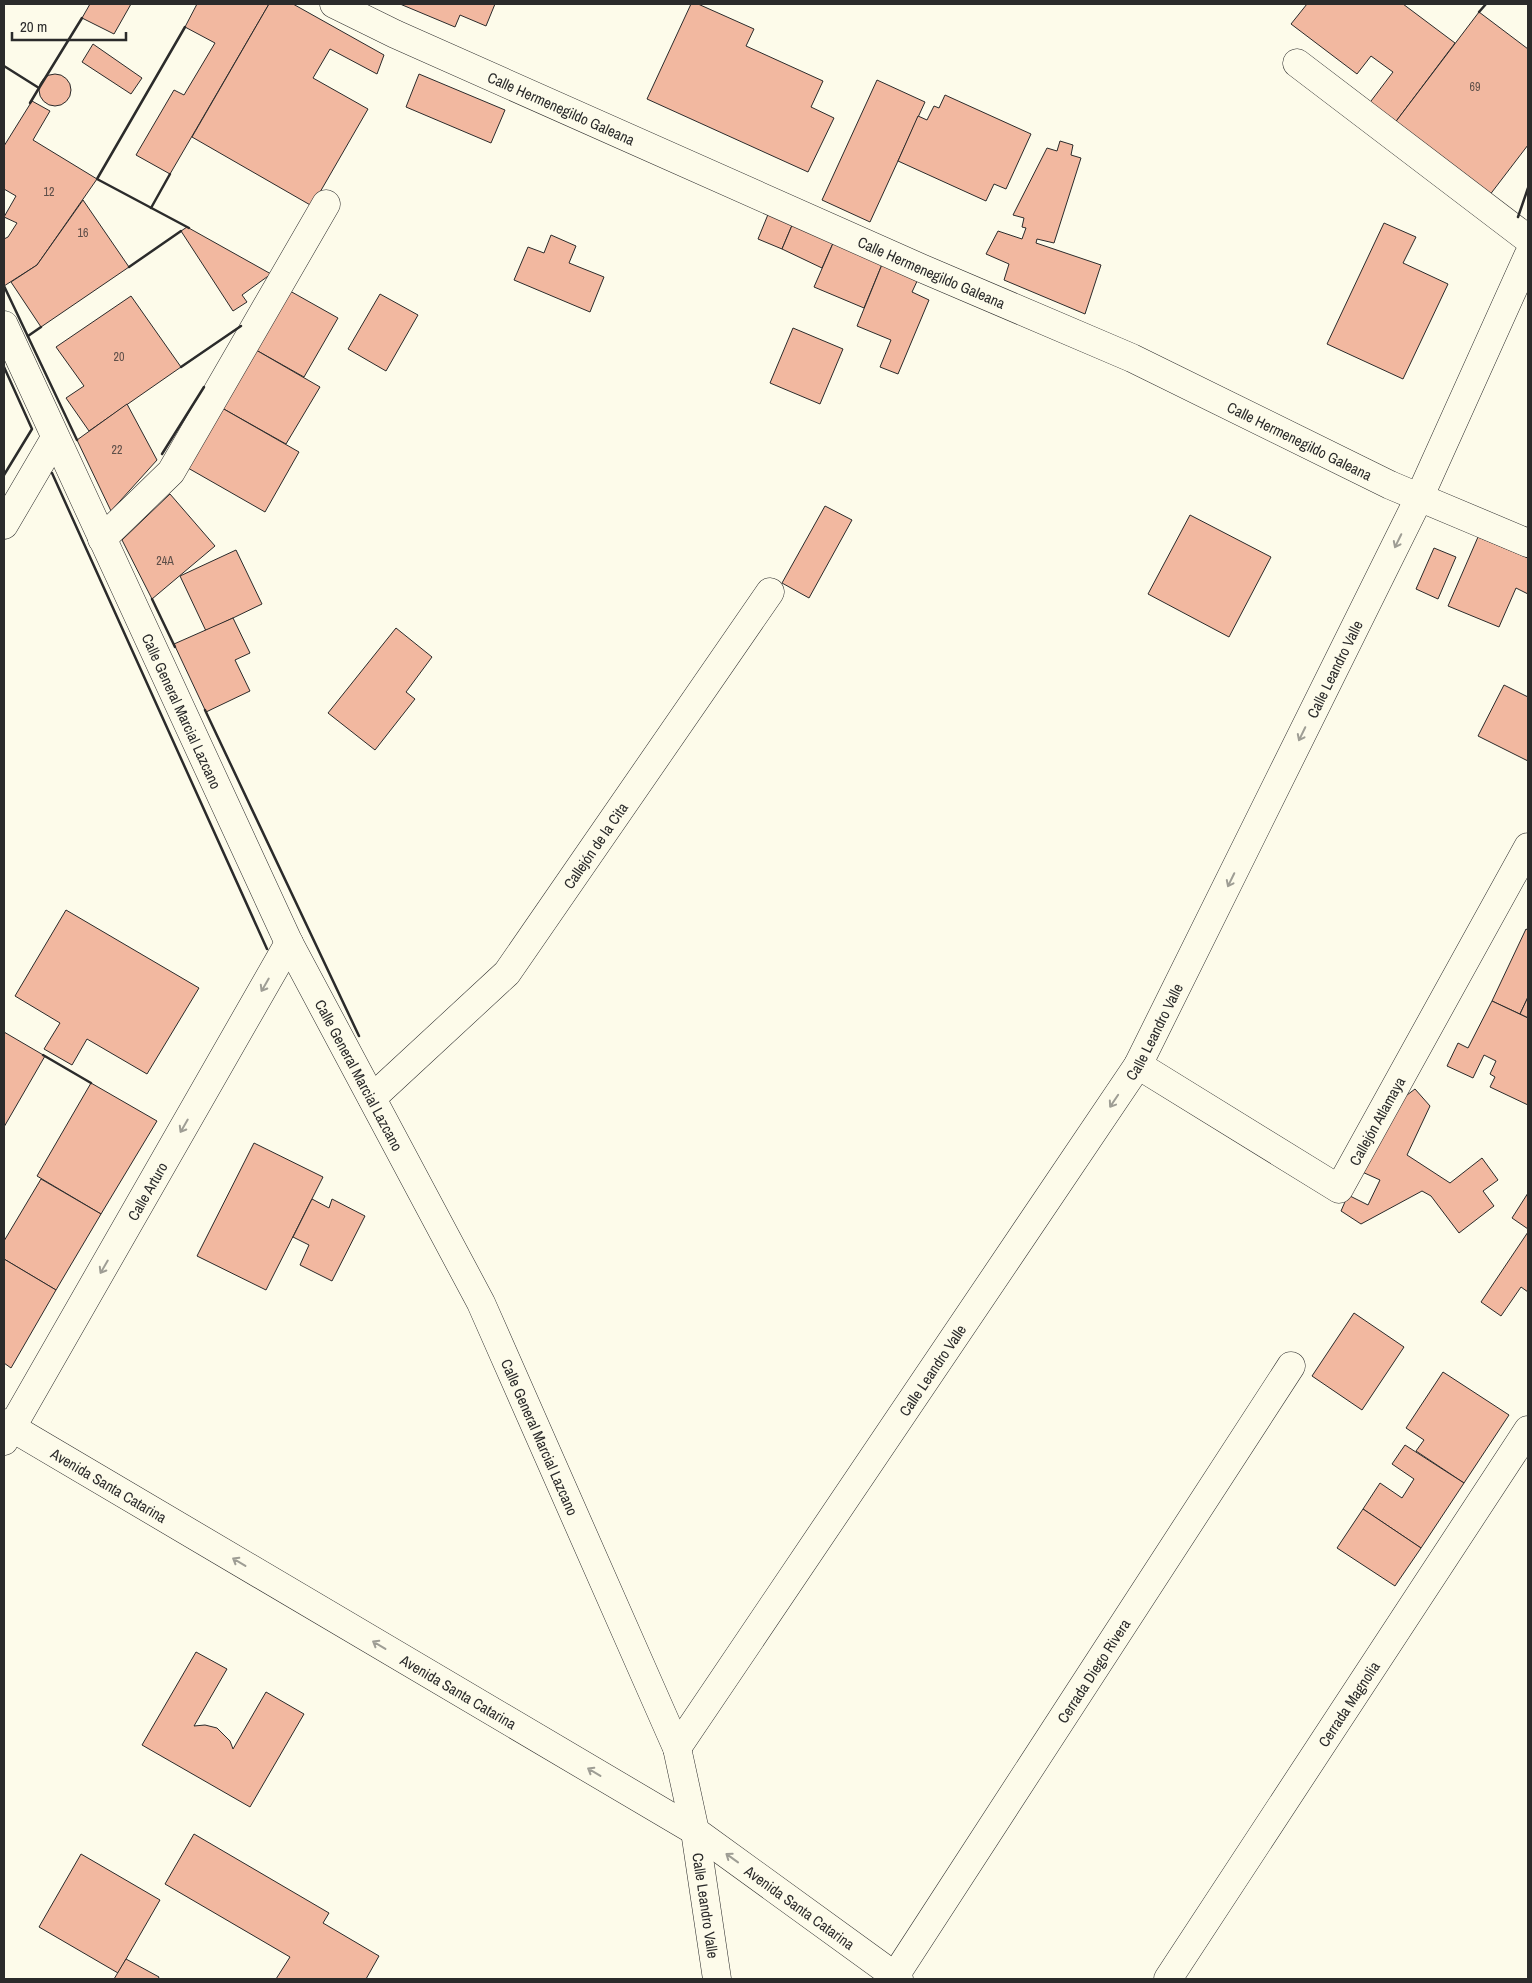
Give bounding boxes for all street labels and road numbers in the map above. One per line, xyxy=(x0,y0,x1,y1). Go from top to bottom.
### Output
street label: Calle Hermenegildo Galeana xyxy=(485,66,638,150)
street label: Calle Hermenegildo Galeana xyxy=(855,231,1009,313)
street label: Calle Hermenegildo Galeana xyxy=(1224,396,1376,485)
street label: Calle Leandro Valle xyxy=(1301,616,1367,721)
street label: Calle General Marcial Lazcano xyxy=(137,630,227,792)
street label: Callejón de la Cita xyxy=(558,798,632,893)
street label: Calle Leandro Valle xyxy=(1120,979,1188,1084)
street label: Calle General Marcial Lazcano xyxy=(310,995,408,1155)
street label: Callejón Atlamaya xyxy=(1344,1073,1410,1169)
street label: Calle Arturo xyxy=(122,1158,172,1224)
street label: Calle Leandro Valle xyxy=(894,1320,971,1420)
street label: Calle General Marcial Lazcano xyxy=(496,1355,584,1519)
street label: Avenida Santa Catarina xyxy=(46,1442,171,1528)
street label: Cerrada Diego Rivera xyxy=(1052,1614,1135,1727)
street label: Avenida Santa Catarina xyxy=(396,1649,521,1734)
street label: Cerrada Magnolia xyxy=(1313,1657,1384,1751)
street label: Calle Leandro Valle xyxy=(688,1851,724,1960)
street label: Avenida Santa Catarina xyxy=(740,1859,859,1954)

